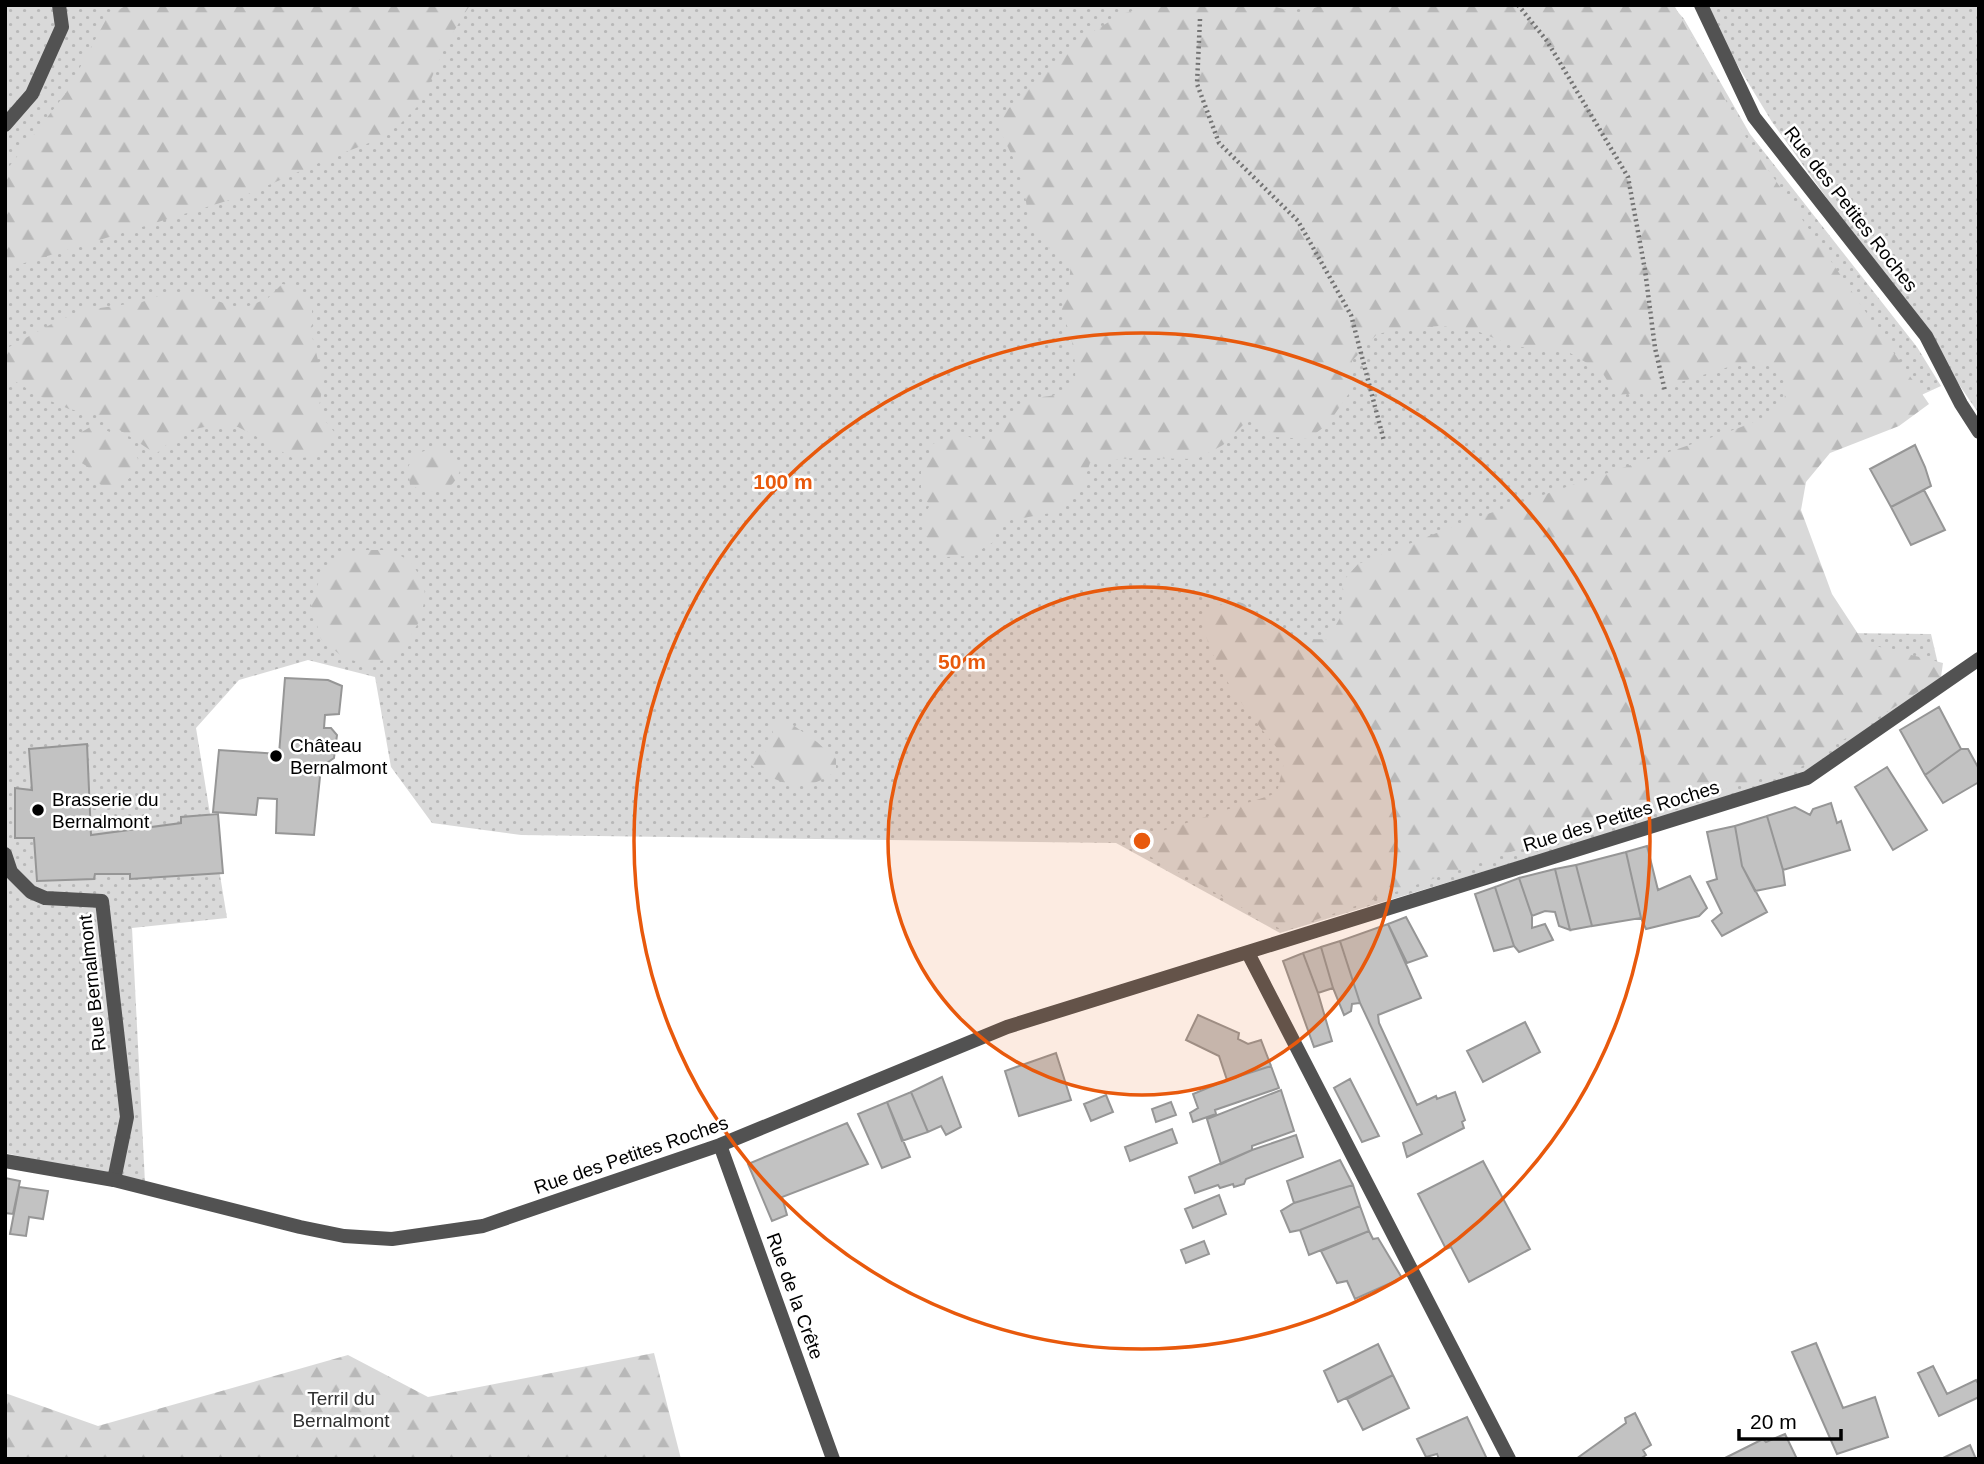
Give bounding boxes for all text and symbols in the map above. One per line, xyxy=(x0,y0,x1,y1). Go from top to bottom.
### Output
street label: Rue des Petites Roches xyxy=(1780,122,1922,296)
text: 100 m xyxy=(753,470,813,493)
text: 50 m xyxy=(938,650,986,673)
place label: Château Bernalmont xyxy=(290,735,388,778)
marker: Château Bernalmont xyxy=(268,748,284,764)
street label: Rue des Petites Roches xyxy=(1520,776,1722,856)
place label: Brasserie du Bernalmont xyxy=(52,789,159,832)
marker: Brasserie du Bernalmont xyxy=(30,802,46,818)
centre of rings xyxy=(1130,829,1154,853)
street label: Rue Bernalmont xyxy=(74,913,110,1052)
street label: Rue des Petites Roches xyxy=(531,1112,731,1198)
street label: Rue de la Crête xyxy=(762,1230,828,1362)
park label: Terril du Bernalmont xyxy=(292,1388,390,1431)
scale bar xyxy=(1739,1398,1840,1442)
text: 20 m xyxy=(1750,1410,1797,1433)

